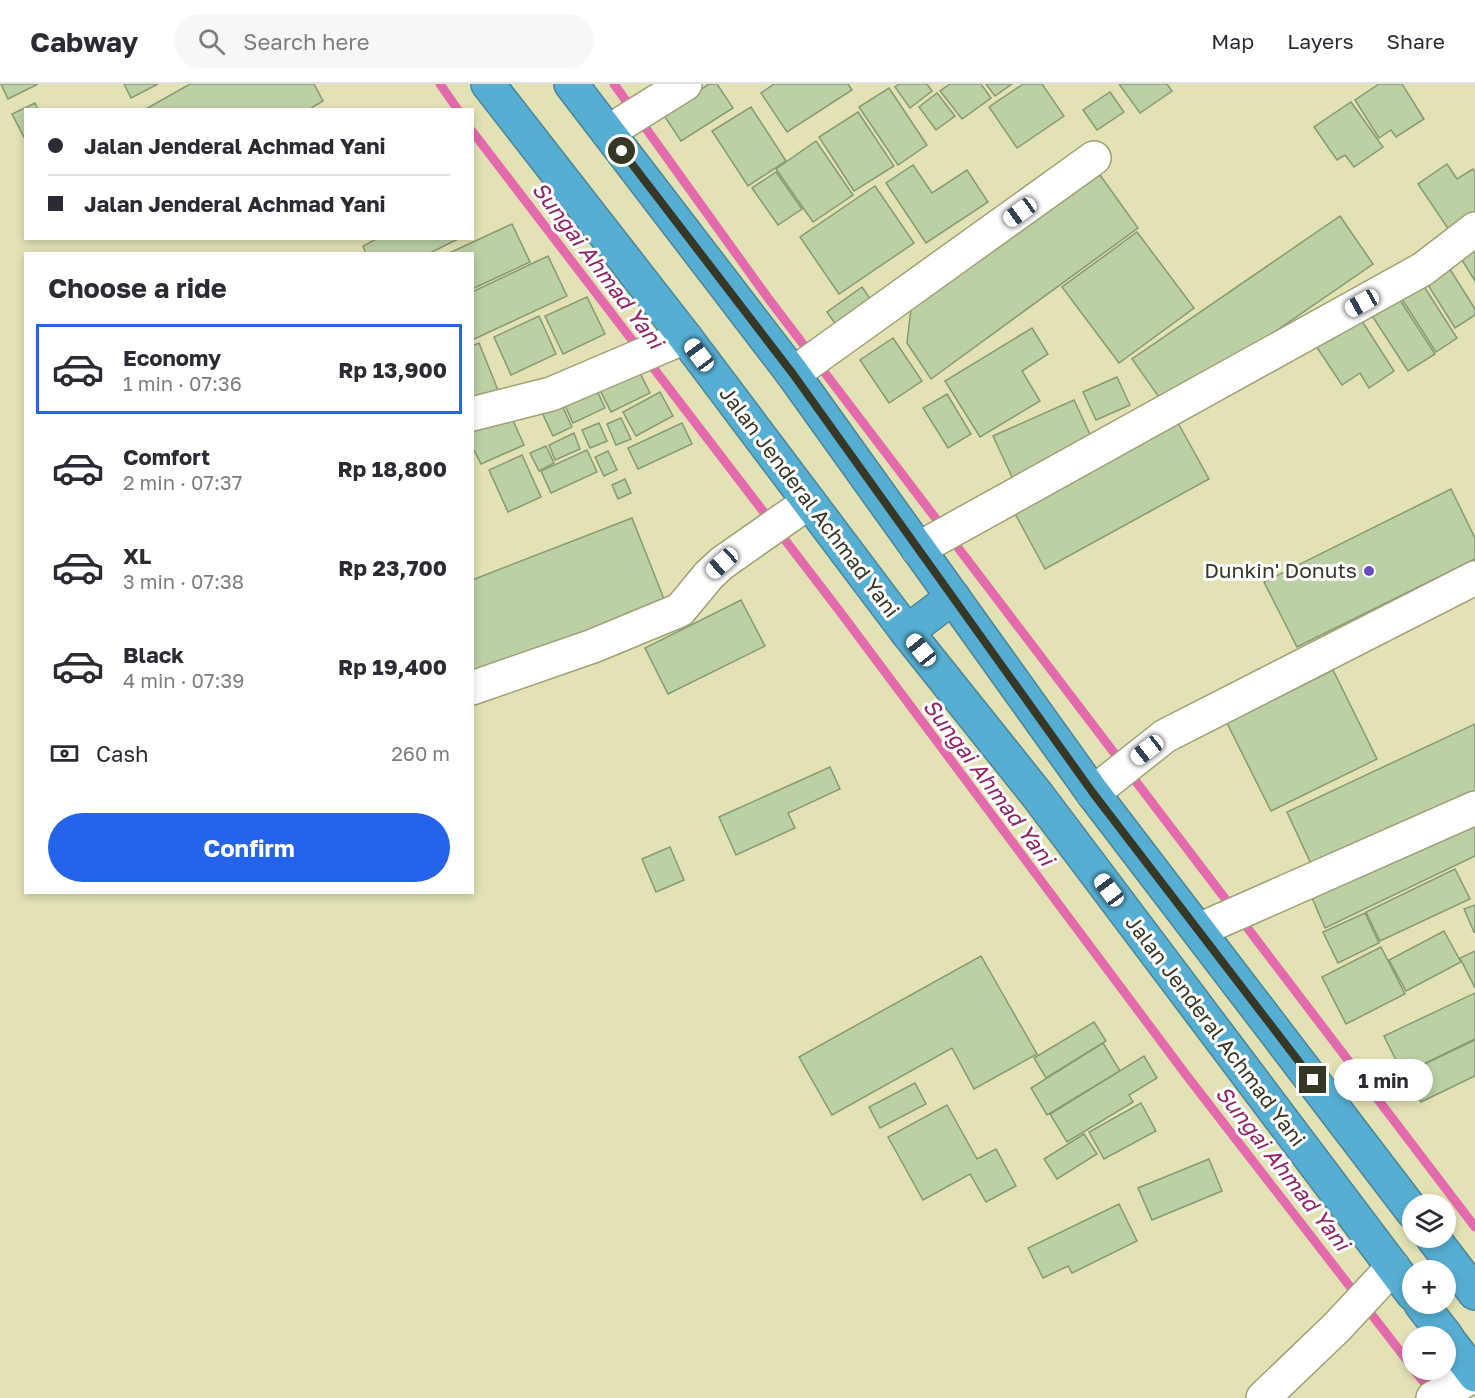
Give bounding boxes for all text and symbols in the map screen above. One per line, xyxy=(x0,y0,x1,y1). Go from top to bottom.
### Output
search box xyxy=(174,14,594,68)
text: Cabway xyxy=(30,25,138,58)
icon: search xyxy=(195,25,228,58)
text: Search here xyxy=(243,28,369,55)
text: Map xyxy=(1211,28,1254,54)
text: Layers xyxy=(1287,28,1354,54)
text: Share xyxy=(1387,28,1445,54)
text: Jalan Jenderal Achmad Yani xyxy=(84,132,386,159)
route start xyxy=(608,137,635,164)
water label: Sungai Ahmad Yani xyxy=(527,176,672,356)
text: Jalan Jenderal Achmad Yani xyxy=(84,190,386,217)
car xyxy=(1000,194,1040,230)
text: Choose a ride xyxy=(48,272,227,304)
car xyxy=(1342,286,1382,320)
car xyxy=(681,335,717,375)
icon: car xyxy=(51,342,105,396)
text: Economy xyxy=(123,344,221,371)
text: Rp 13,900 xyxy=(338,356,447,383)
text: 1 min · 07:36 xyxy=(123,371,242,395)
street label: Jalan Jenderal Achmad Yani xyxy=(714,381,905,622)
icon: car xyxy=(51,441,105,495)
text: Comfort xyxy=(123,443,210,470)
text: Rp 18,800 xyxy=(338,455,447,482)
text: 2 min · 07:37 xyxy=(123,470,242,494)
icon: car xyxy=(51,540,105,594)
text: XL xyxy=(123,542,151,569)
car xyxy=(703,544,741,582)
text: Rp 23,700 xyxy=(338,554,447,581)
place label: Dunkin' Donuts xyxy=(1204,557,1357,583)
marker: Dunkin' Donuts xyxy=(1362,564,1376,578)
text: 3 min · 07:38 xyxy=(123,569,244,593)
car xyxy=(903,630,939,670)
icon: car xyxy=(51,639,105,693)
text: Black xyxy=(123,641,184,668)
text: Rp 19,400 xyxy=(338,653,447,680)
text: 4 min · 07:39 xyxy=(123,668,244,692)
water label: Sungai Ahmad Yani xyxy=(918,693,1063,873)
car xyxy=(1127,732,1167,768)
icon: cash xyxy=(48,737,81,770)
text: Cash xyxy=(96,740,149,767)
text: 260 m xyxy=(391,741,450,765)
button: Confirm xyxy=(48,813,450,882)
car xyxy=(1091,870,1127,910)
street label: Jalan Jenderal Achmad Yani xyxy=(1120,910,1311,1151)
callout: 1 min xyxy=(1334,1059,1433,1101)
route end xyxy=(1299,1066,1326,1093)
text: 1 min xyxy=(1358,1068,1409,1092)
water label: Sungai Ahmad Yani xyxy=(1211,1080,1358,1258)
map controls xyxy=(1402,1194,1456,1380)
button: layers xyxy=(1402,1194,1456,1248)
button: + xyxy=(1402,1260,1456,1314)
button: − xyxy=(1402,1326,1456,1380)

